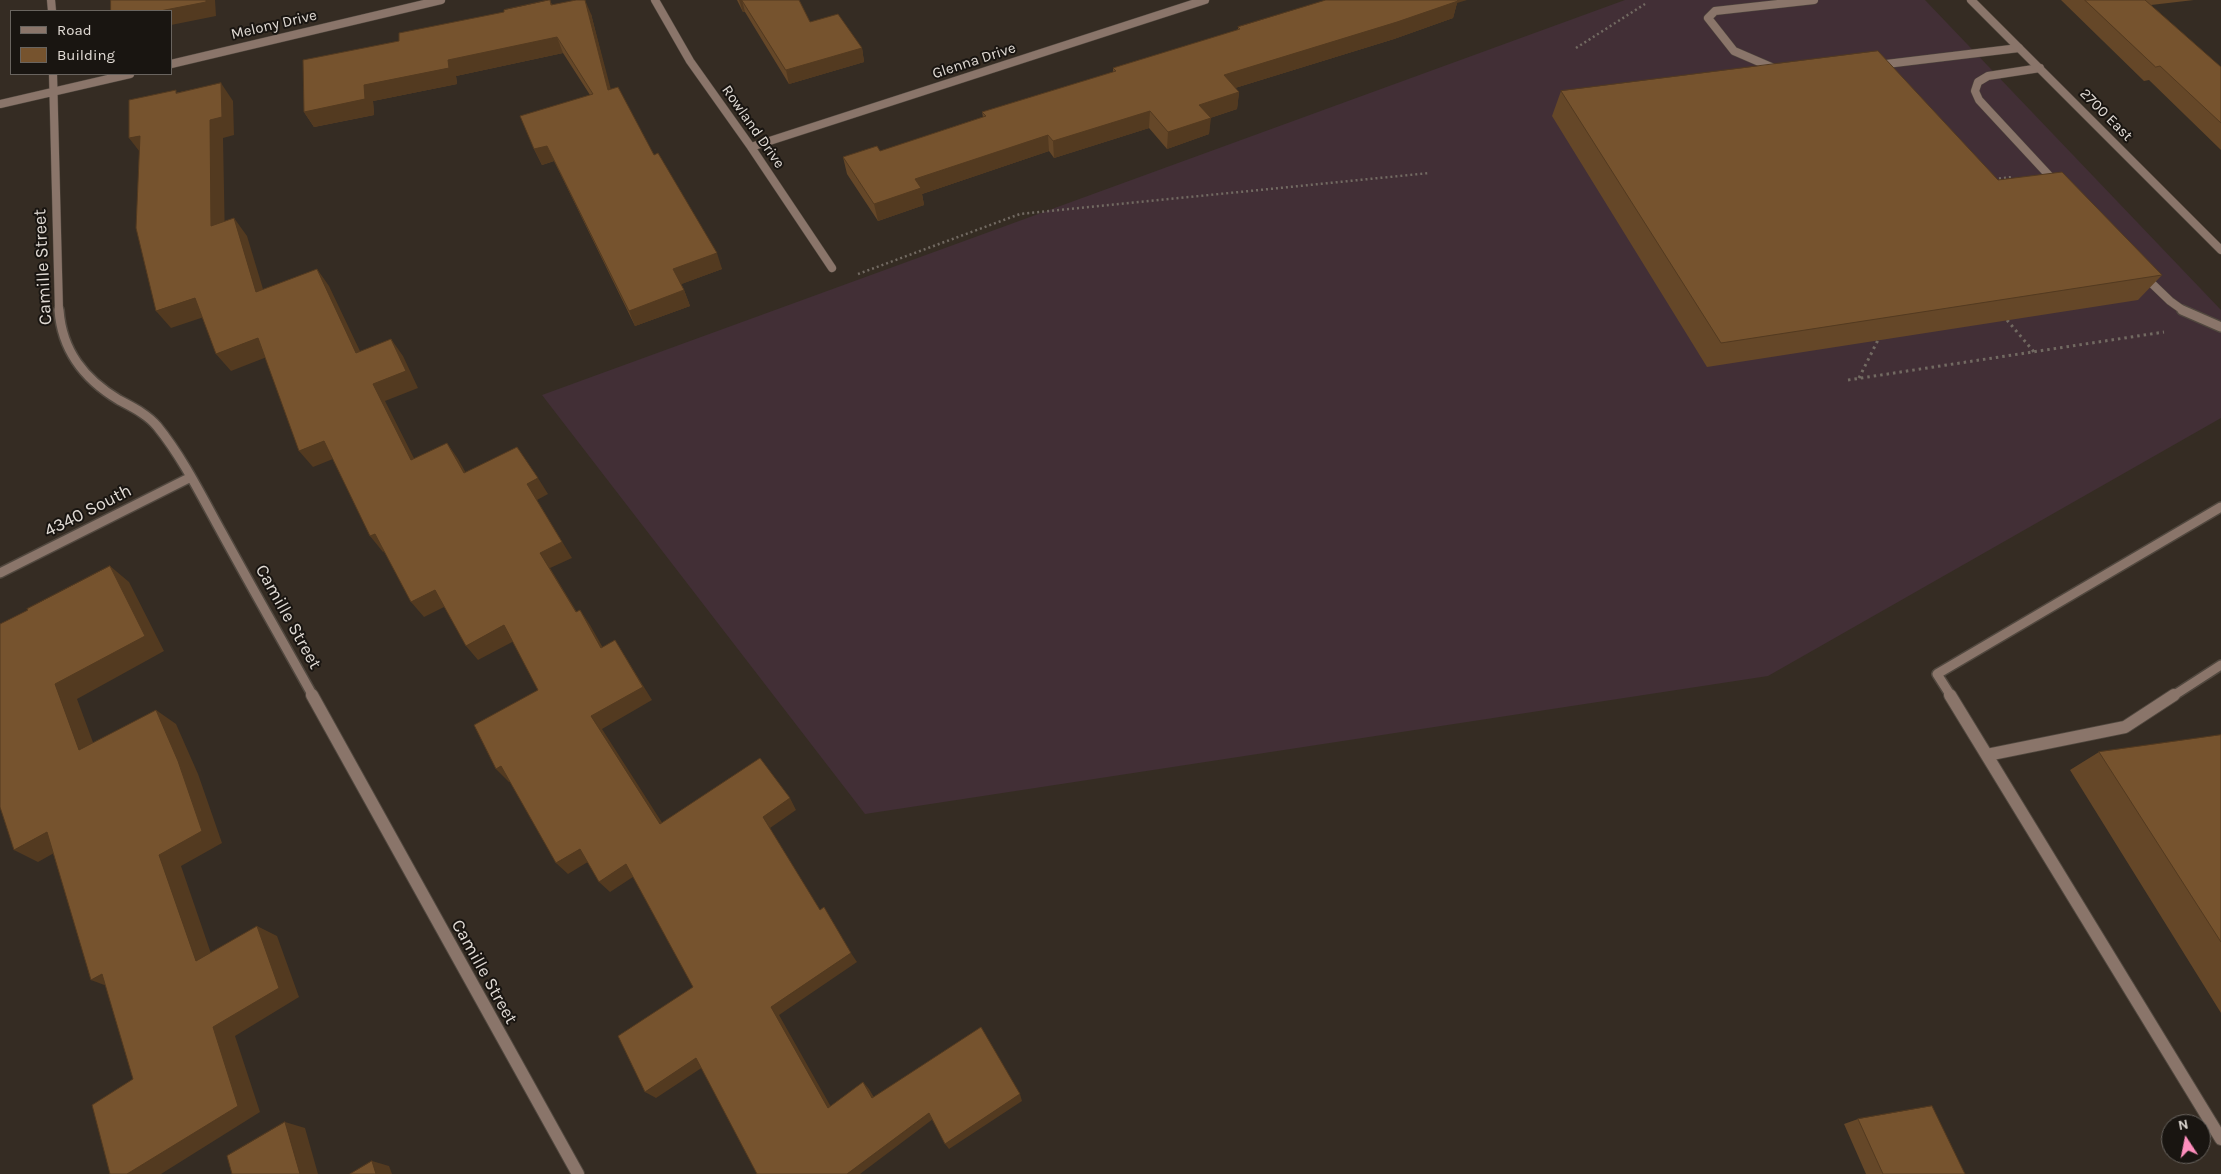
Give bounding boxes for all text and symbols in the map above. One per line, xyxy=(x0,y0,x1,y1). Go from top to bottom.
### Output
street label: Melony Drive xyxy=(229,6,319,44)
legend xyxy=(10,10,172,75)
text: Road xyxy=(57,21,92,39)
street label: Glenna Drive xyxy=(930,39,1018,83)
text: Building xyxy=(57,46,115,64)
street label: Rowland Drive xyxy=(718,82,788,172)
street label: 2700 East xyxy=(2076,85,2136,145)
street label: Camille Street xyxy=(29,208,57,326)
street label: 4340 South xyxy=(41,480,135,542)
street label: Camille Street xyxy=(250,561,326,673)
street label: Camille Street xyxy=(446,916,522,1028)
north arrow xyxy=(2161,1114,2211,1164)
text: N xyxy=(2177,1115,2190,1134)

